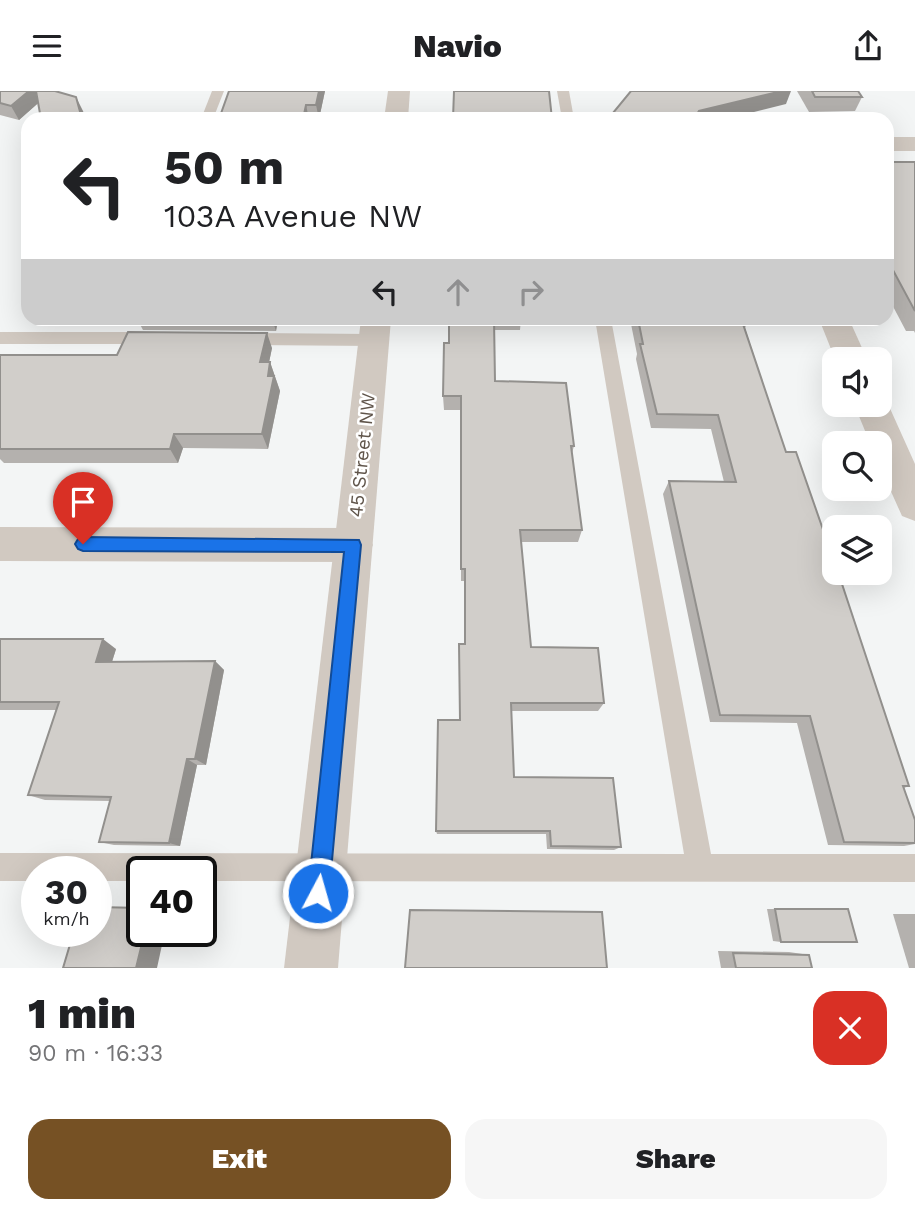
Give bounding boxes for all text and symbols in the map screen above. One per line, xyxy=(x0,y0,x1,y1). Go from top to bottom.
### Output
icon: menu xyxy=(28,27,66,65)
text: Navio xyxy=(413,27,502,65)
icon: share xyxy=(849,27,887,65)
text: 50 m xyxy=(164,138,284,196)
icon: left xyxy=(49,140,140,231)
text: 103A Avenue NW xyxy=(164,197,422,235)
icon: left xyxy=(366,273,404,311)
icon: ahead xyxy=(439,273,477,311)
icon: right xyxy=(512,273,550,311)
map controls xyxy=(822,347,892,585)
button: sound xyxy=(822,347,892,417)
street label: 45 Street NW xyxy=(344,392,380,518)
button: search xyxy=(822,431,892,501)
pin xyxy=(53,472,113,544)
icon: arrive xyxy=(64,483,102,521)
button: layers xyxy=(822,515,892,585)
speed limit sign: 40 xyxy=(126,856,217,947)
position arrow xyxy=(281,856,355,930)
text: 30 xyxy=(45,871,88,913)
text: km/h xyxy=(43,908,90,929)
text: 1 min xyxy=(28,989,136,1038)
button: close xyxy=(813,991,887,1065)
text: 90 m · 16:33 xyxy=(28,1040,163,1067)
button: Exit xyxy=(28,1119,451,1199)
button: Share xyxy=(465,1119,887,1199)

